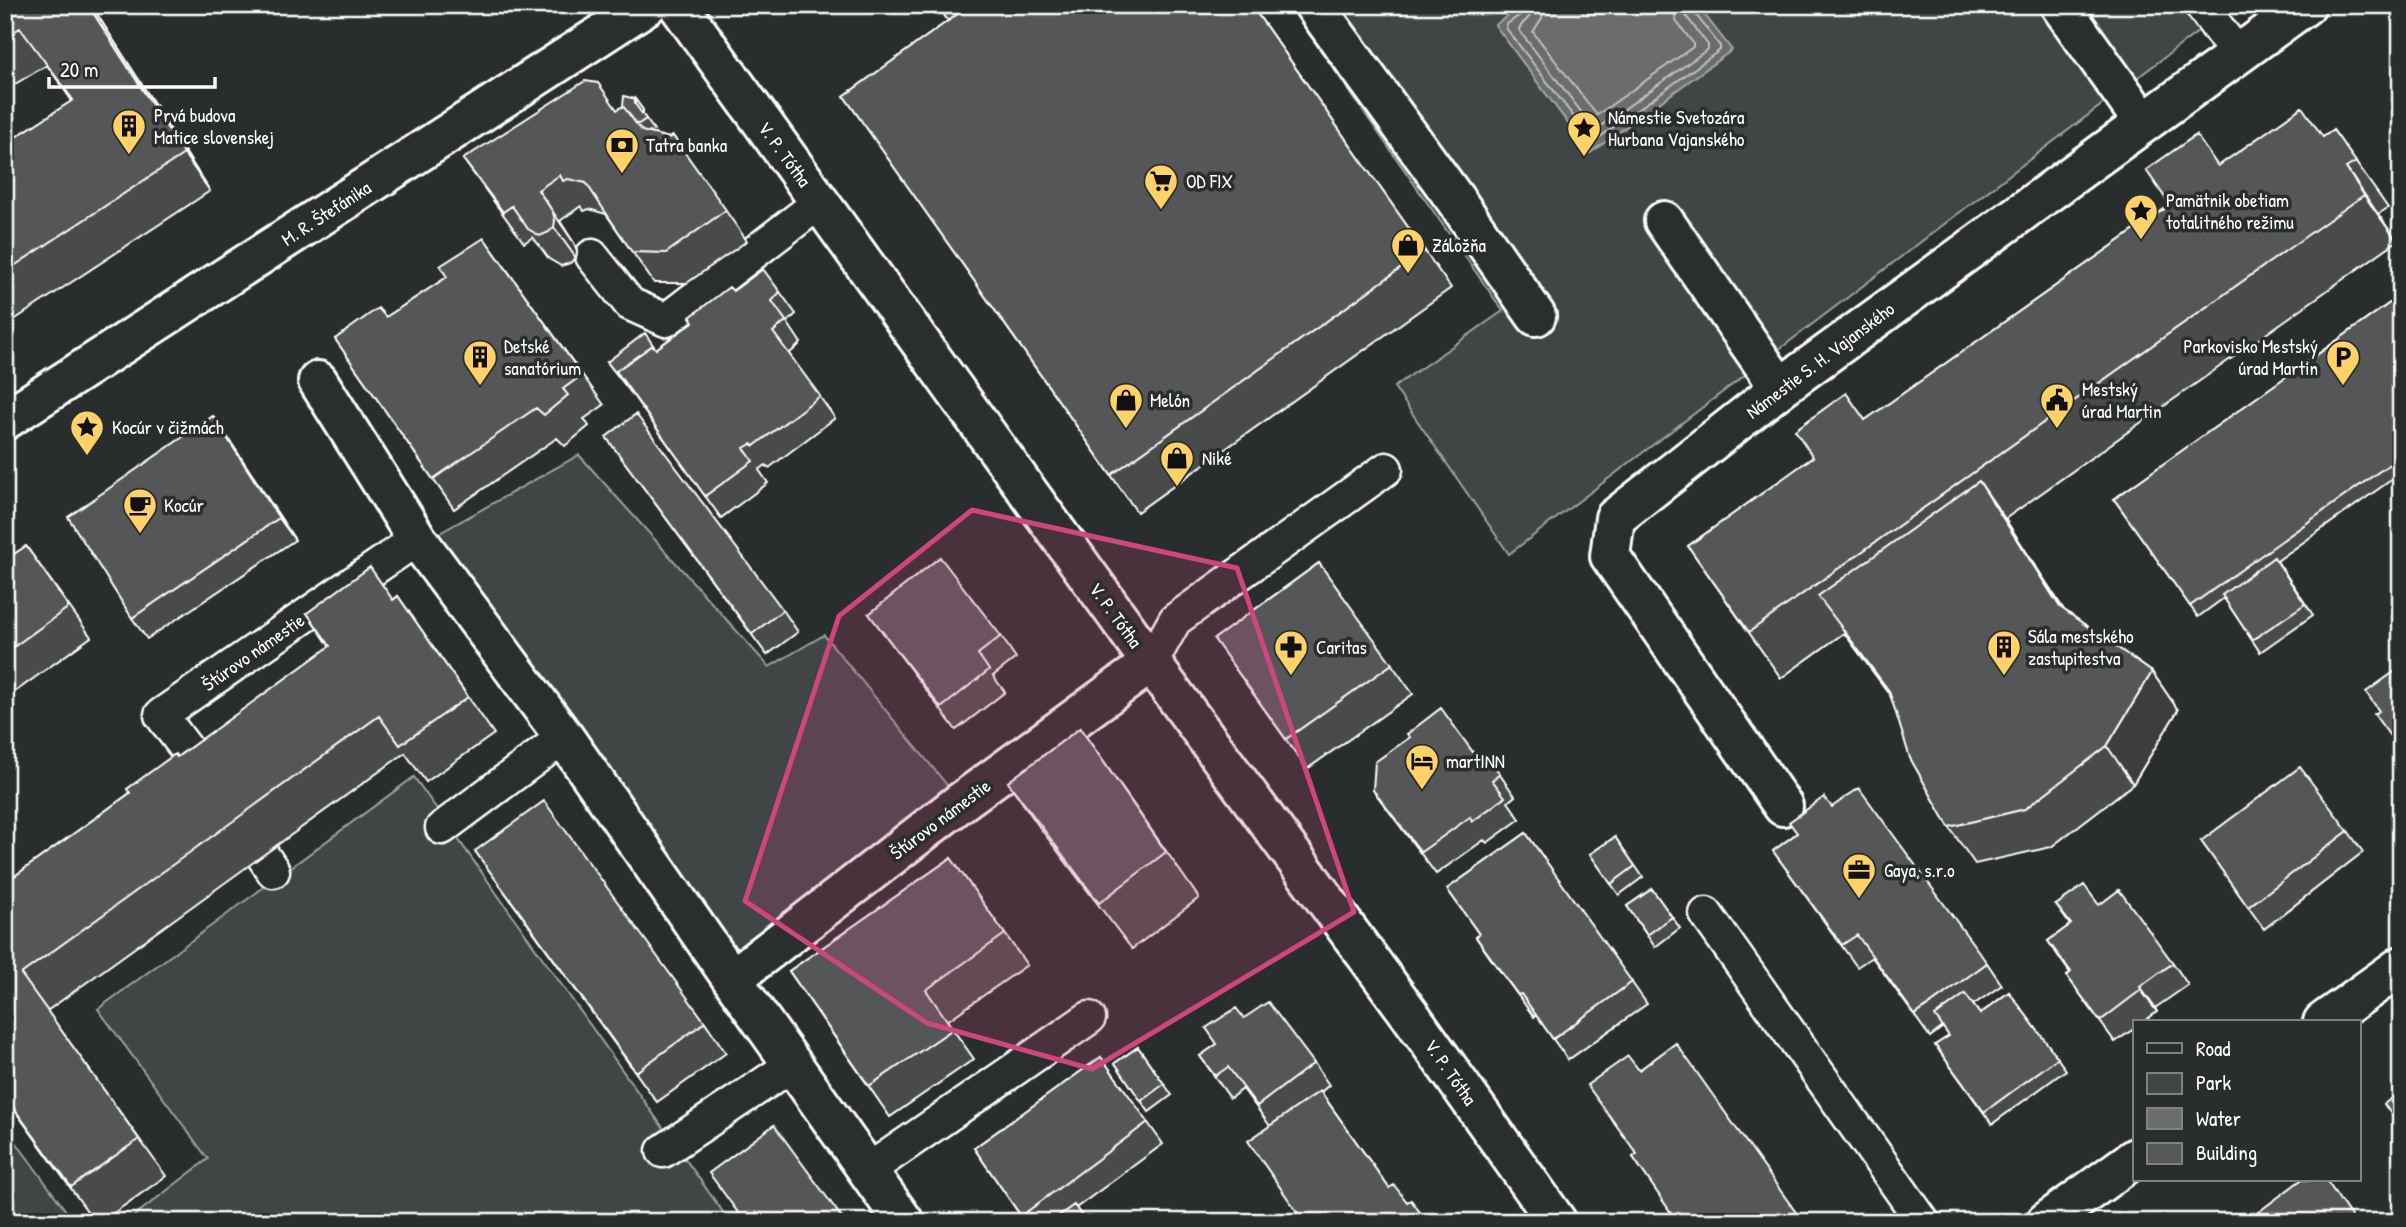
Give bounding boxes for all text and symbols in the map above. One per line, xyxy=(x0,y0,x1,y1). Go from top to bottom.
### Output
scale bar xyxy=(49,46,215,90)
text: 20 m xyxy=(60,55,98,84)
place label: Prvá budova Matice slovenskej xyxy=(154,102,274,150)
place label: Námestie Svetozára Hurbana Vajanského xyxy=(1608,104,1745,152)
building icon: Prvá budova Matice slovenskej xyxy=(110,107,148,156)
place icon: Námestie Svetozára Hurbana Vajanského xyxy=(1565,109,1603,158)
street label: V. P. Tótha xyxy=(752,116,818,193)
bank icon: Tatra banka xyxy=(603,126,641,175)
place label: Tatra banka xyxy=(646,132,728,158)
supermarket icon: OD FIX xyxy=(1142,162,1180,211)
place label: OD FIX xyxy=(1186,168,1233,194)
street label: M. R. Štefánika xyxy=(276,174,376,252)
place label: Pamätnik obetiam totalitného režimu xyxy=(2166,187,2294,235)
place icon: Pamätnik obetiam totalitného režimu xyxy=(2122,192,2160,241)
shop icon: Záložňa xyxy=(1389,226,1427,275)
place label: Záložňa xyxy=(1432,232,1487,258)
street label: Námestie S. H. Vajanského xyxy=(1740,295,1900,424)
place label: Detské sanatórium xyxy=(504,333,581,381)
place label: Parkovisko Mestský úrad Martin xyxy=(2184,333,2318,381)
building icon: Detské sanatórium xyxy=(461,338,499,387)
parking icon: Parkovisko Mestský úrad Martin xyxy=(2324,338,2362,387)
place label: Mestský úrad Martin xyxy=(2082,376,2162,424)
shop icon: Melón xyxy=(1107,381,1145,430)
public building icon: Mestský úrad Martin xyxy=(2038,381,2076,430)
place label: Melón xyxy=(1150,387,1190,413)
place icon: Kocúr v čižmách xyxy=(68,408,106,457)
place label: Kocúr v čižmách xyxy=(112,414,224,440)
shop icon: Niké xyxy=(1158,439,1196,488)
place label: Niké xyxy=(1202,445,1232,471)
cafe icon: Kocúr xyxy=(121,486,159,535)
place label: Kocúr xyxy=(164,492,205,518)
street label: V. P. Tótha xyxy=(1083,577,1149,654)
street label: Štúrovo námestie xyxy=(197,607,310,697)
place label: Sála mestského zastupitestva xyxy=(2028,623,2134,671)
pharmacy icon: Caritas xyxy=(1272,628,1310,677)
building icon: Sála mestského zastupitestva xyxy=(1985,628,2023,677)
place label: Caritas xyxy=(1316,634,1367,660)
hotel icon: martINN xyxy=(1403,742,1441,791)
place label: martINN xyxy=(1446,748,1505,774)
street label: Štúrovo námestie xyxy=(884,772,996,865)
office icon: Gaya, s.r.o xyxy=(1840,851,1878,900)
place label: Gaya, s.r.o xyxy=(1884,857,1955,883)
legend xyxy=(2133,1020,2360,1182)
street label: V. P. Tótha xyxy=(1419,1034,1484,1111)
text: Road xyxy=(2196,1034,2230,1063)
text: Park xyxy=(2196,1068,2231,1097)
text: Water xyxy=(2196,1104,2241,1133)
text: Building xyxy=(2196,1138,2257,1167)

